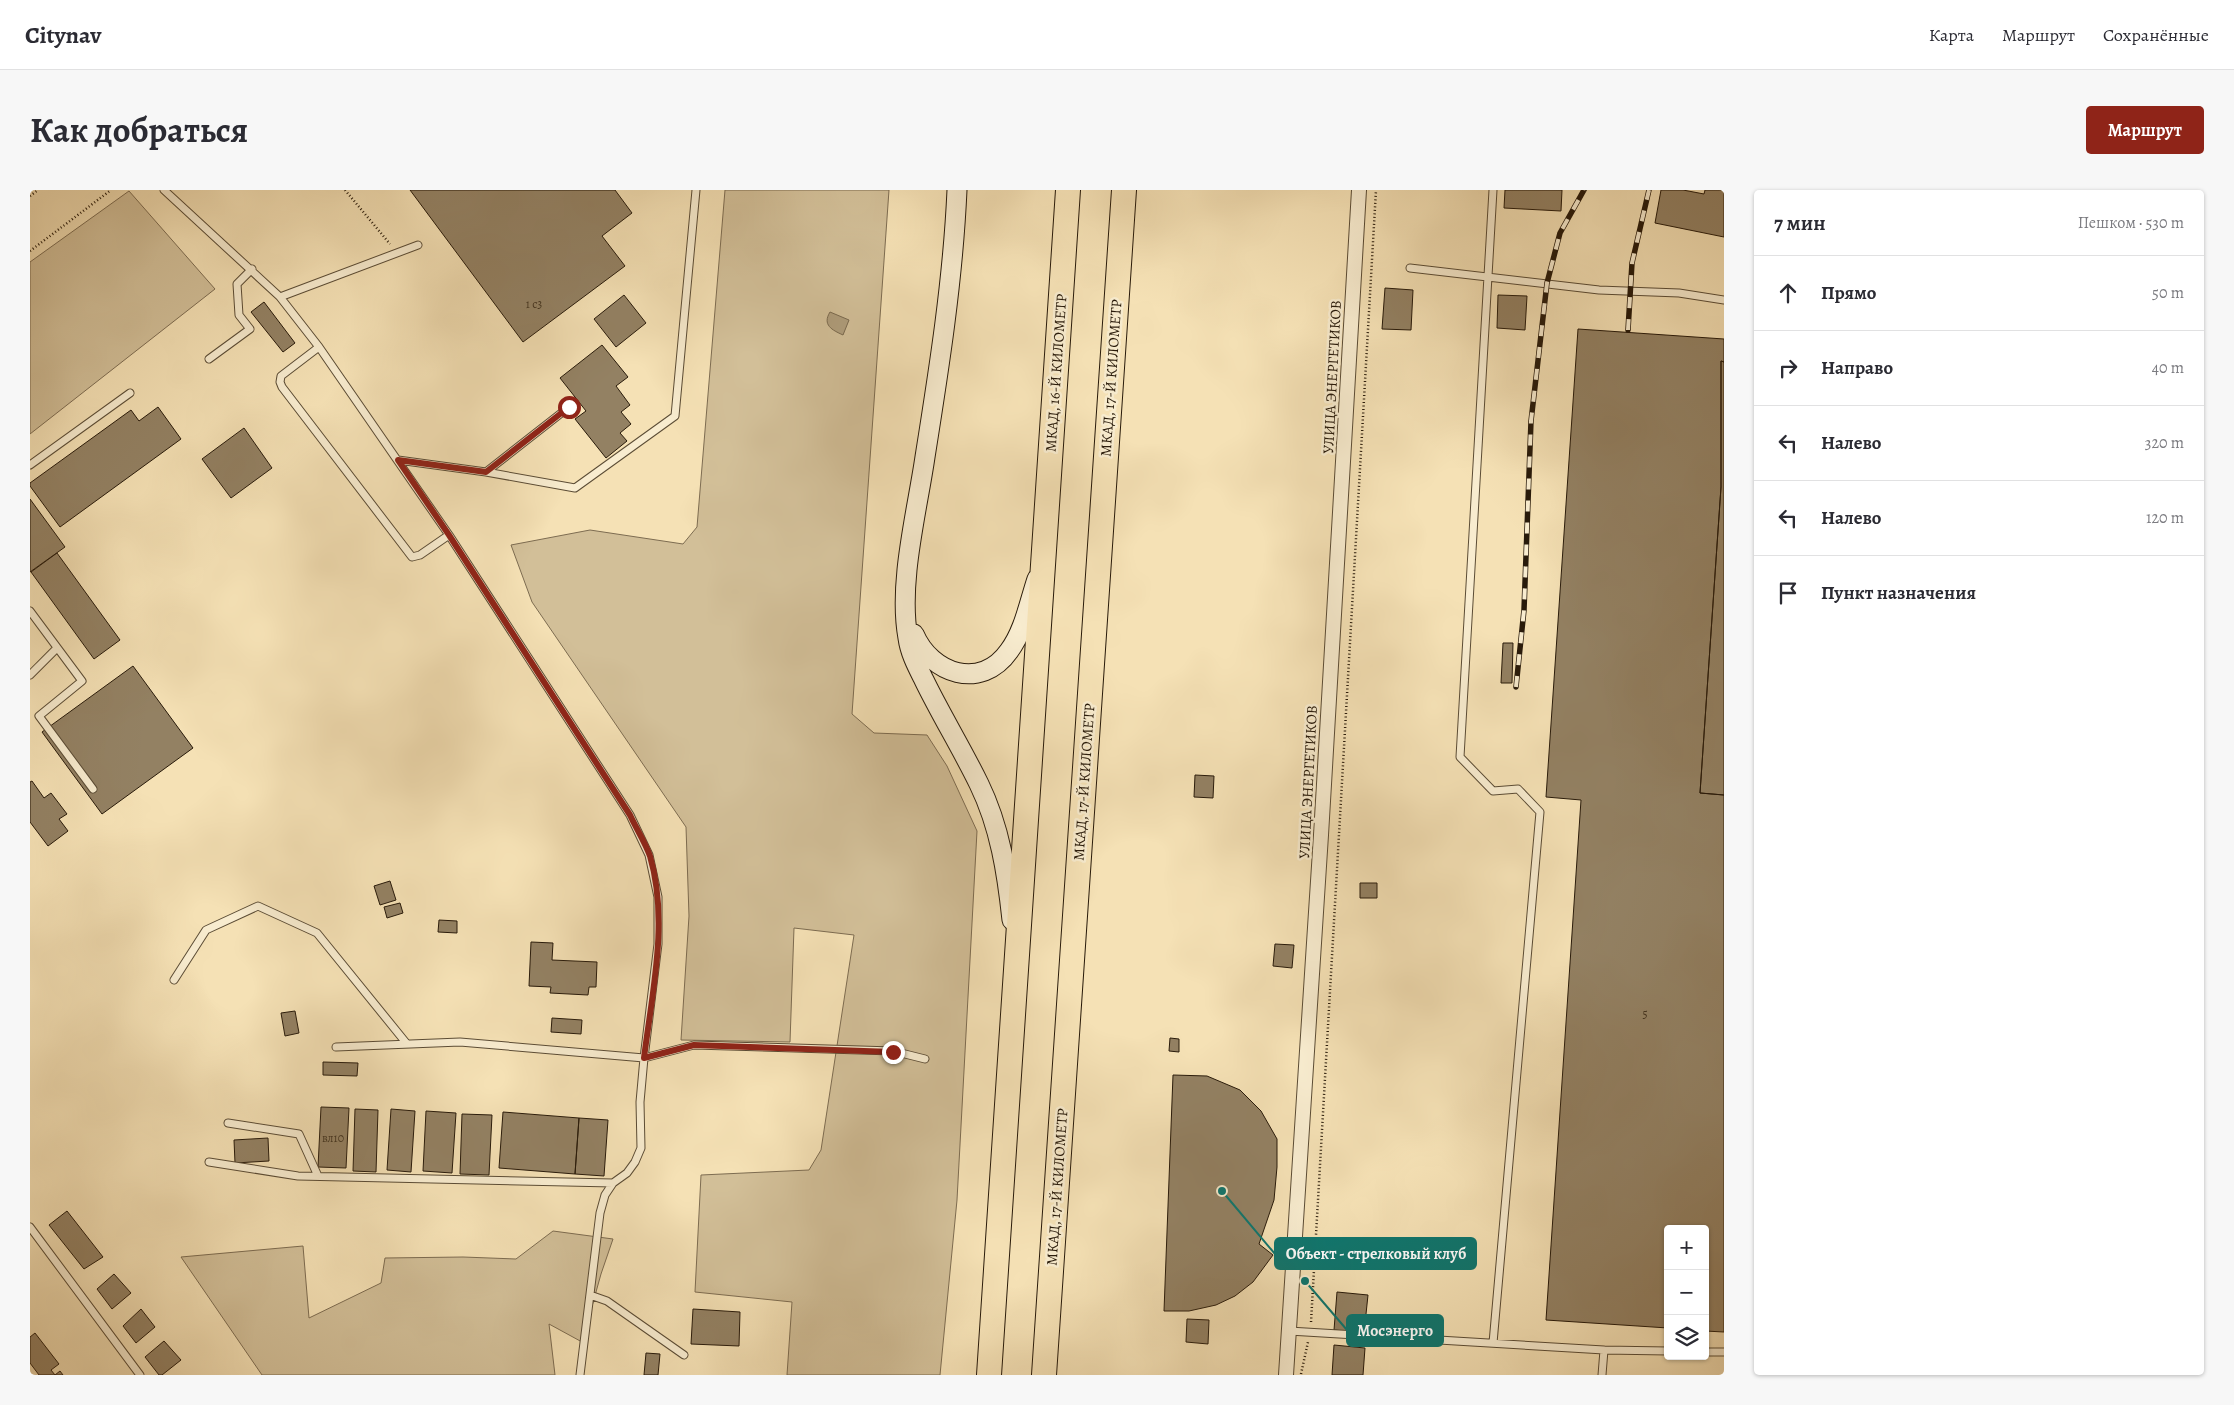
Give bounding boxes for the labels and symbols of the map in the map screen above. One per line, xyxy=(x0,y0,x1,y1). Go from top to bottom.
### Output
street label: МКАД, 16-Й КИЛОМЕТР xyxy=(1041,293,1071,453)
house number: 1 с3 xyxy=(526,296,542,312)
street label: МКАД, 17-Й КИЛОМЕТР xyxy=(1096,299,1126,457)
street label: УЛИЦА ЭНЕРГЕТИКОВ xyxy=(1318,300,1346,454)
route start xyxy=(558,396,581,419)
street label: МКАД, 17-Й КИЛОМЕТР xyxy=(1069,703,1099,861)
street label: УЛИЦА ЭНЕРГЕТИКОВ xyxy=(1294,705,1322,859)
house number: 5 xyxy=(1642,1006,1648,1022)
route end xyxy=(882,1041,905,1064)
street label: МКАД, 17-Й КИЛОМЕТР xyxy=(1042,1108,1072,1266)
house number: вл10 xyxy=(322,1130,344,1146)
callout: Объект - стрелковый клуб xyxy=(1275,1238,1476,1269)
text: Объект - стрелковый клуб xyxy=(1286,1243,1466,1265)
callout: Мосэнерго xyxy=(1347,1315,1443,1346)
text: Мосэнерго xyxy=(1357,1320,1433,1342)

